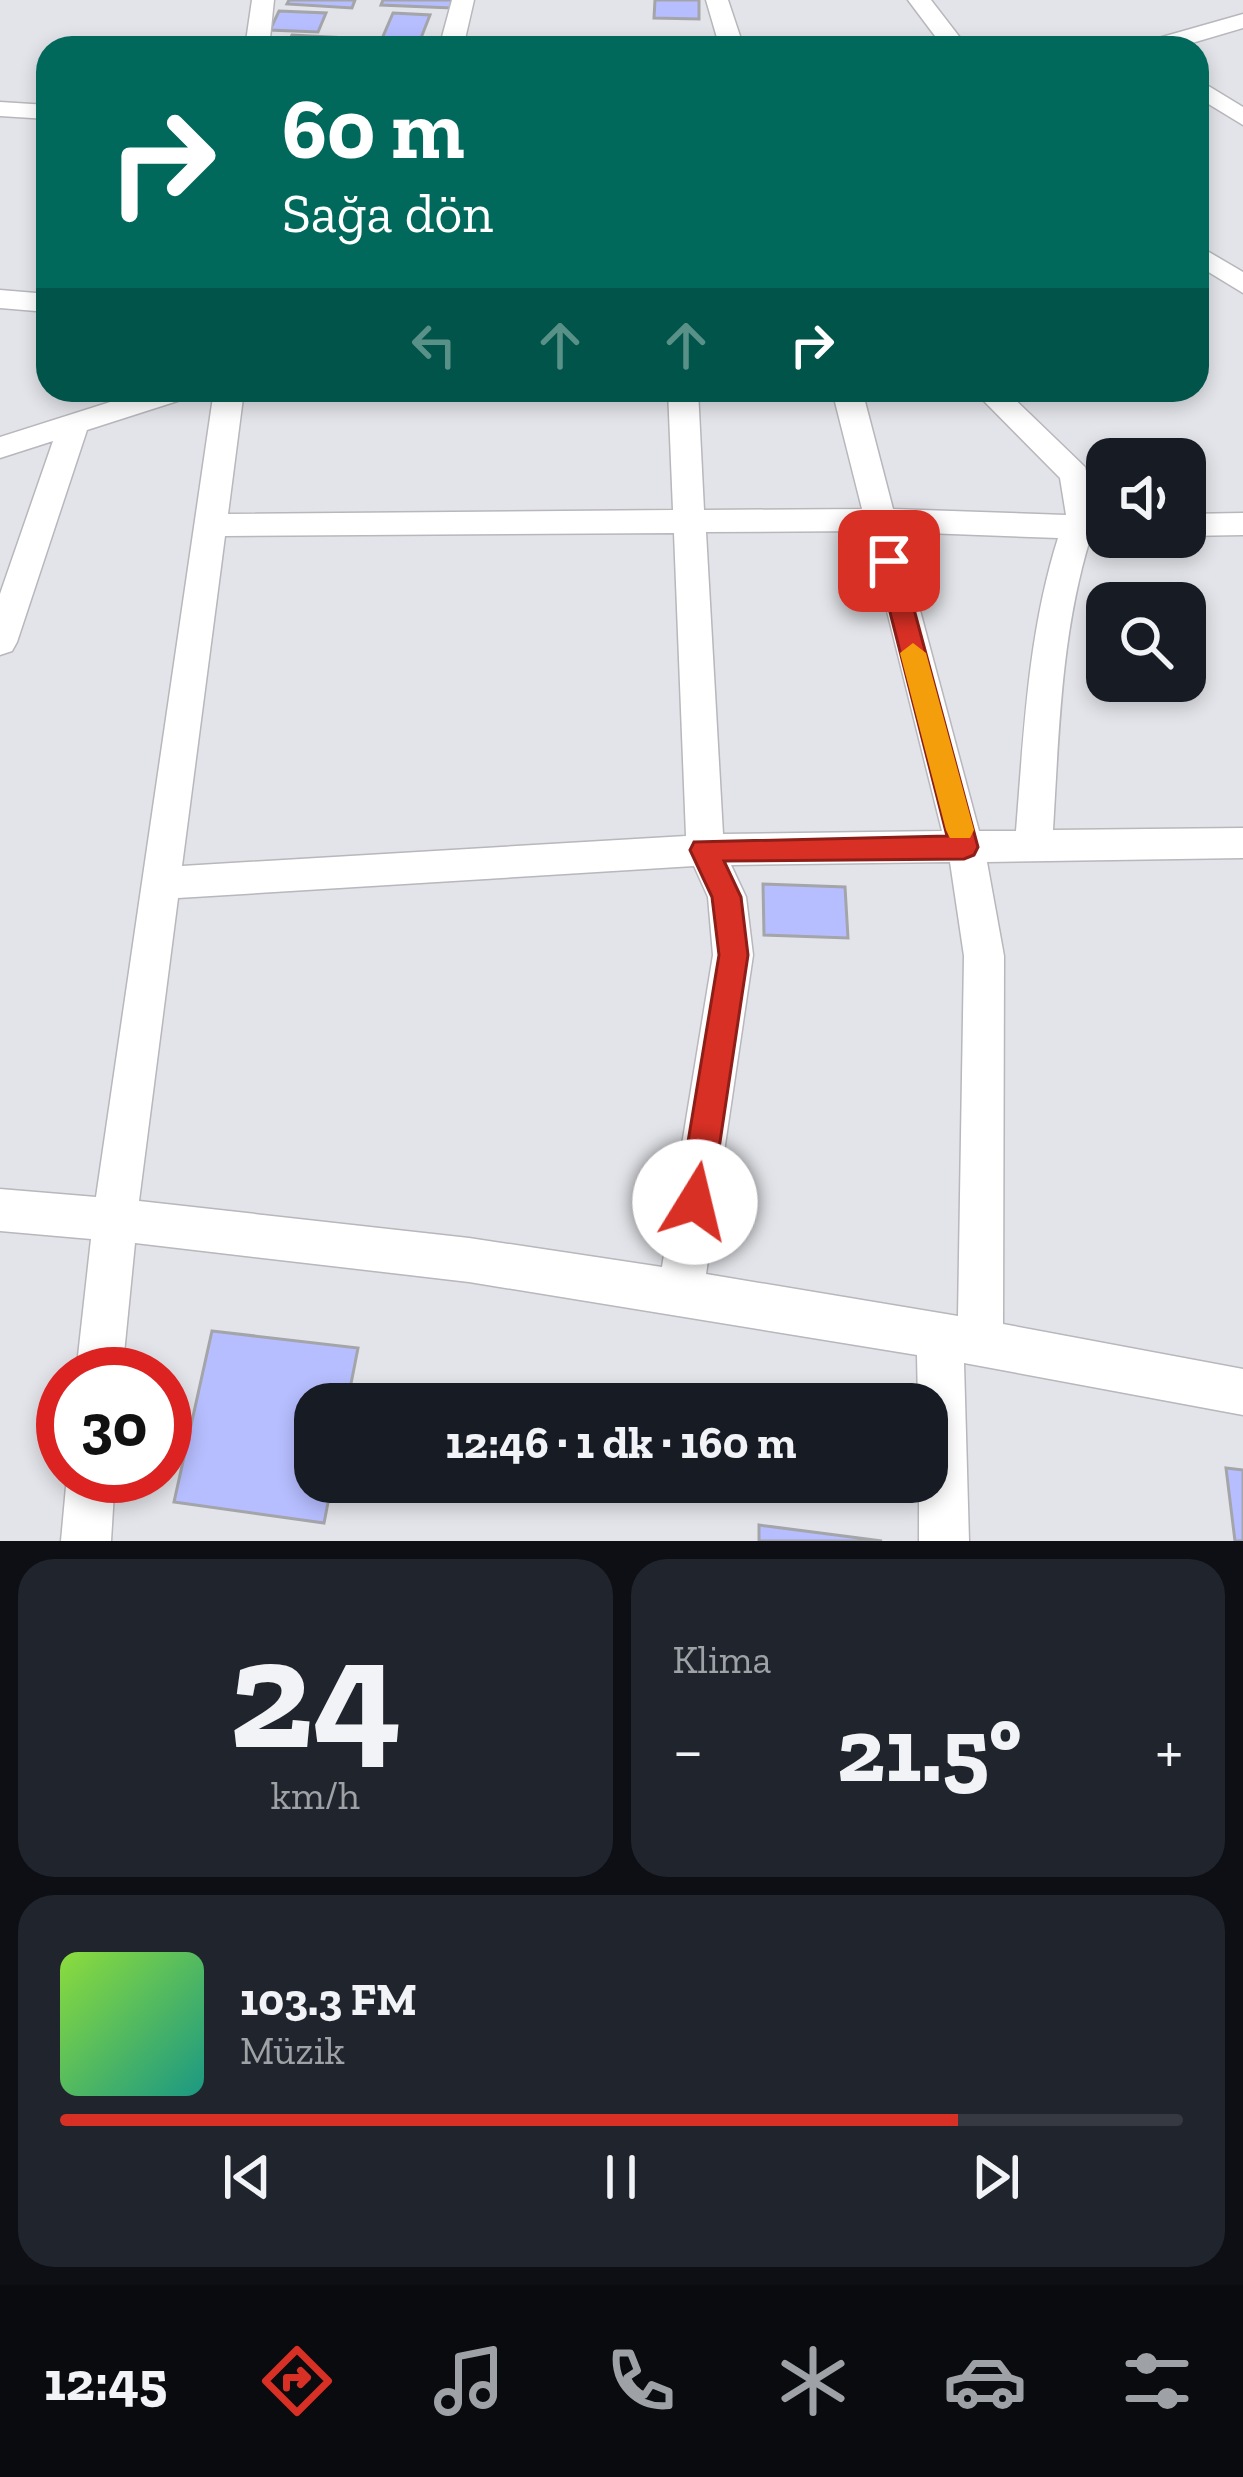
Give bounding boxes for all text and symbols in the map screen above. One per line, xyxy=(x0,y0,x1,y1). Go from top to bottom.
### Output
text: 60 m xyxy=(282,79,465,180)
icon: right xyxy=(84,84,240,240)
text: Sağa dön xyxy=(282,181,493,246)
icon: left xyxy=(401,312,467,378)
icon: ahead xyxy=(527,312,593,378)
icon: ahead xyxy=(653,312,719,378)
icon: right xyxy=(779,312,845,378)
map controls xyxy=(1086,438,1206,702)
button: sound xyxy=(1086,438,1206,558)
pin xyxy=(838,510,940,612)
icon: arrive xyxy=(856,528,922,594)
button: search xyxy=(1086,582,1206,702)
position arrow xyxy=(632,1139,758,1265)
speed limit sign: 30 xyxy=(36,1347,192,1503)
text: 12:46 · 1 dk · 160 m xyxy=(446,1416,796,1470)
text: 24 xyxy=(229,1600,402,1787)
text: Klima xyxy=(673,1636,771,1683)
text: 21.5° xyxy=(837,1696,1022,1804)
text: − xyxy=(673,1711,703,1790)
text: + xyxy=(1155,1711,1183,1790)
text: km/h xyxy=(271,1772,360,1819)
text: 103.3 FM xyxy=(240,1973,417,2027)
text: Müzik xyxy=(240,2027,345,2074)
icon: previous xyxy=(214,2144,280,2210)
icon: pause xyxy=(588,2144,654,2210)
icon: next xyxy=(963,2144,1029,2210)
icon: directions xyxy=(255,2339,339,2423)
icon: music xyxy=(427,2339,511,2423)
icon: phone xyxy=(599,2339,683,2423)
icon: climate xyxy=(771,2339,855,2423)
icon: car xyxy=(943,2339,1027,2423)
icon: filters xyxy=(1115,2339,1199,2423)
text: 12:45 xyxy=(44,2349,167,2414)

